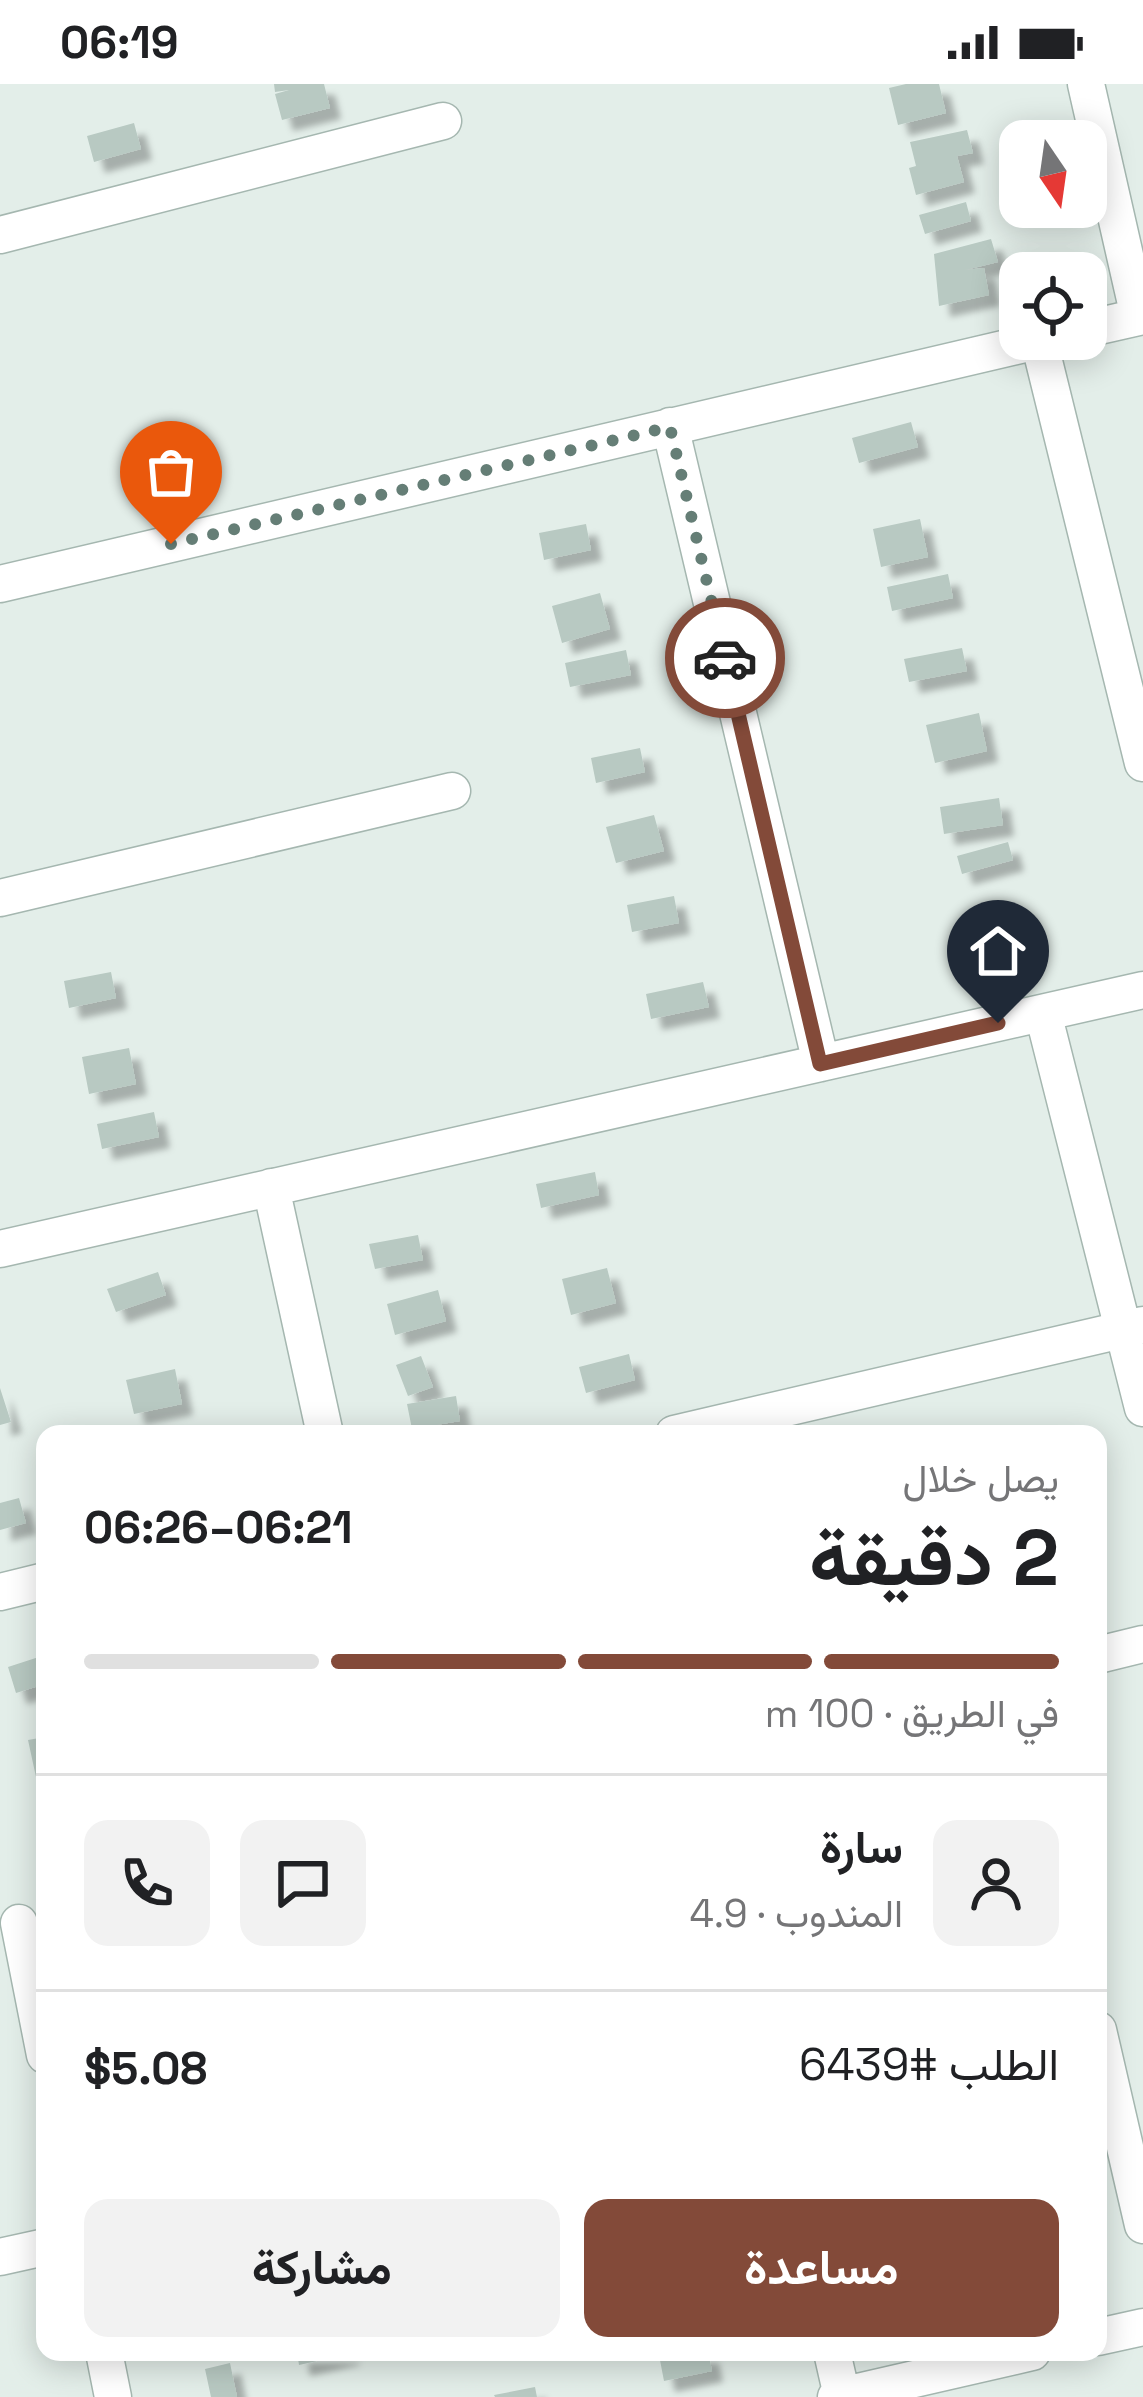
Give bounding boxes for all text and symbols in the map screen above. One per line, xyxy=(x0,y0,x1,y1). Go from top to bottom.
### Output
text: 06:19 xyxy=(60,14,179,71)
north arrow xyxy=(999,120,1107,228)
map controls xyxy=(999,120,1107,360)
button: locate xyxy=(999,252,1107,360)
pin xyxy=(120,421,222,544)
icon: bag xyxy=(138,439,204,505)
courier xyxy=(665,598,785,718)
icon: car xyxy=(692,625,758,691)
pin xyxy=(947,900,1049,1023)
icon: home xyxy=(965,918,1031,984)
text: يصل خلال xyxy=(903,1454,1059,1503)
text: 06:21–06:26 xyxy=(84,1499,353,1556)
text: 2 دقيقة xyxy=(809,1508,1059,1608)
text: في الطريق · 100 m xyxy=(765,1689,1059,1738)
text: سارة xyxy=(820,1819,903,1876)
button: phone xyxy=(84,1820,210,1946)
button: chat xyxy=(240,1820,366,1946)
button: person xyxy=(933,1820,1059,1946)
text: المندوب · 4.9 xyxy=(690,1889,903,1938)
text: الطلب #6439 xyxy=(799,2036,1059,2093)
text: $5.08 xyxy=(84,2040,207,2097)
button: مشاركة xyxy=(84,2199,560,2337)
button: مساعدة xyxy=(584,2199,1059,2337)

